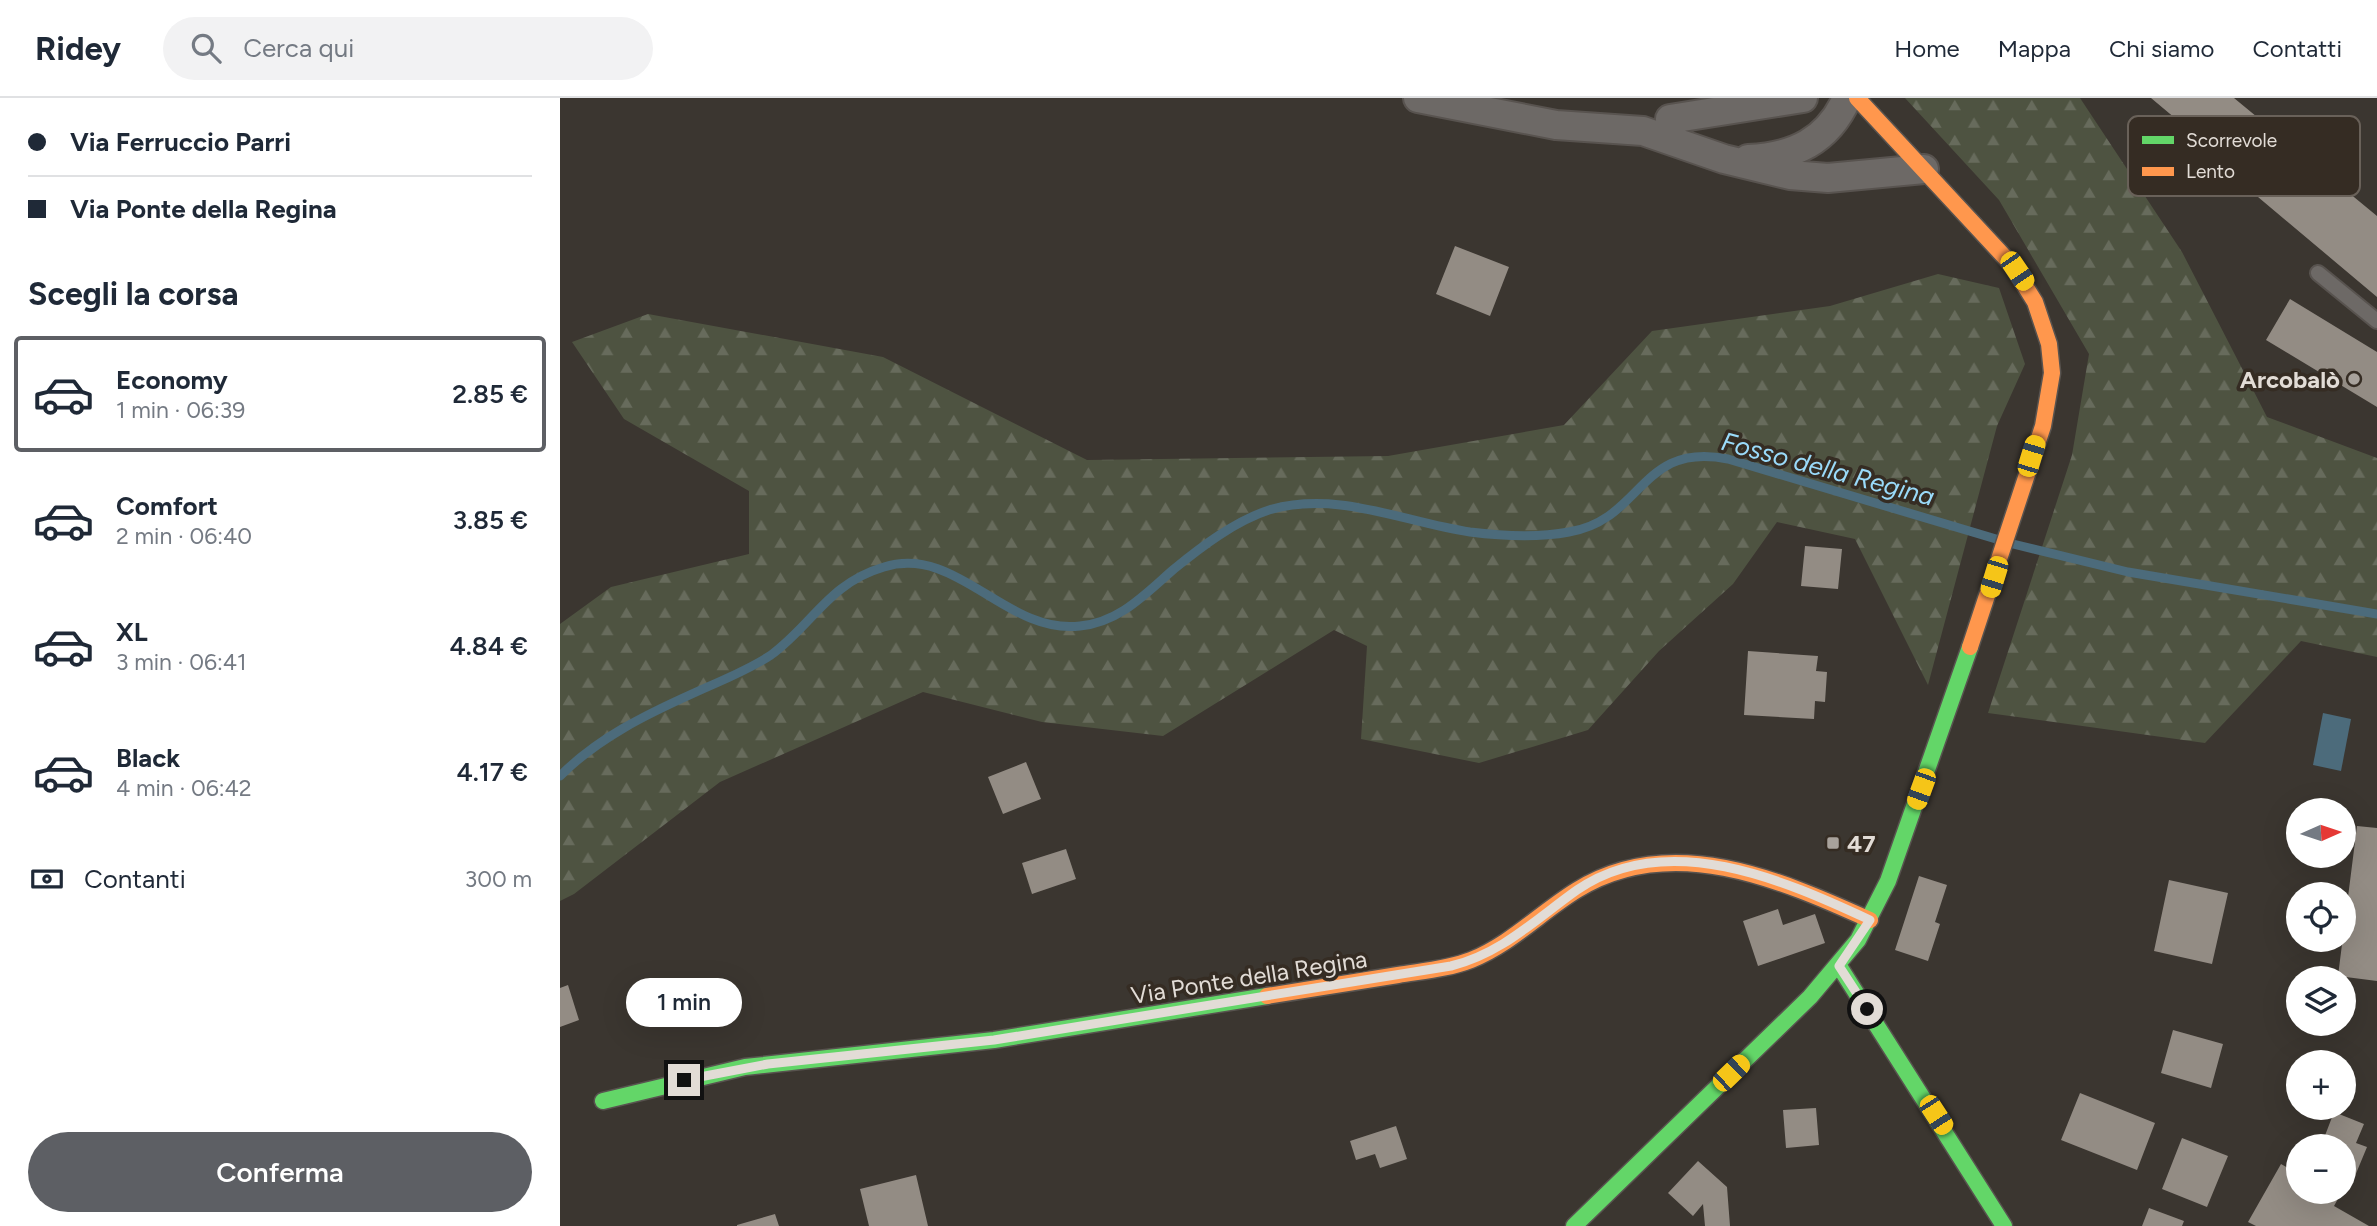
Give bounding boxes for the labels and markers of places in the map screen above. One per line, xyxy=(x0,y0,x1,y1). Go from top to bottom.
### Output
place label: Arcobalò xyxy=(2240,365,2340,394)
marker: Arcobalò xyxy=(2346,371,2362,387)
place label: 47 xyxy=(1847,829,1876,858)
marker: 47 xyxy=(1825,835,1841,851)

